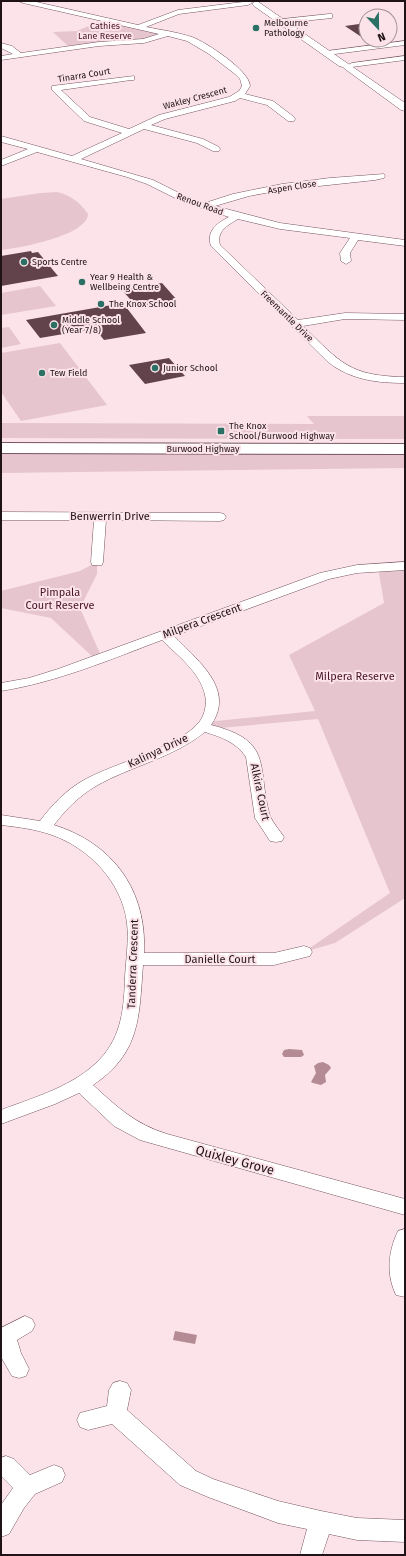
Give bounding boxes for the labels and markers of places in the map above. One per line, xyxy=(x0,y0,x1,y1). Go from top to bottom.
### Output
place label: Melbourne Pathology xyxy=(264,18,308,38)
marker: Melbourne Pathology xyxy=(251,23,261,33)
marker: Sports Centre xyxy=(19,257,29,267)
place label: Sports Centre xyxy=(32,257,87,267)
place label: Year 9 Health & Wellbeing Centre xyxy=(90,272,159,292)
marker: Year 9 Health & Wellbeing Centre xyxy=(77,277,87,287)
marker: The Knox School xyxy=(96,299,106,309)
place label: The Knox School xyxy=(109,299,177,309)
place label: Middle School (Year 7/8) xyxy=(62,315,120,335)
marker: Middle School (Year 7/8) xyxy=(49,320,59,330)
marker: Junior School xyxy=(150,363,160,373)
place label: Junior School xyxy=(163,363,218,373)
marker: Tew Field xyxy=(37,368,47,378)
place label: Tew Field xyxy=(50,368,87,378)
place label: The Knox School/Burwood Highway xyxy=(229,421,335,441)
marker: The Knox School/Burwood Highway xyxy=(216,426,226,436)

